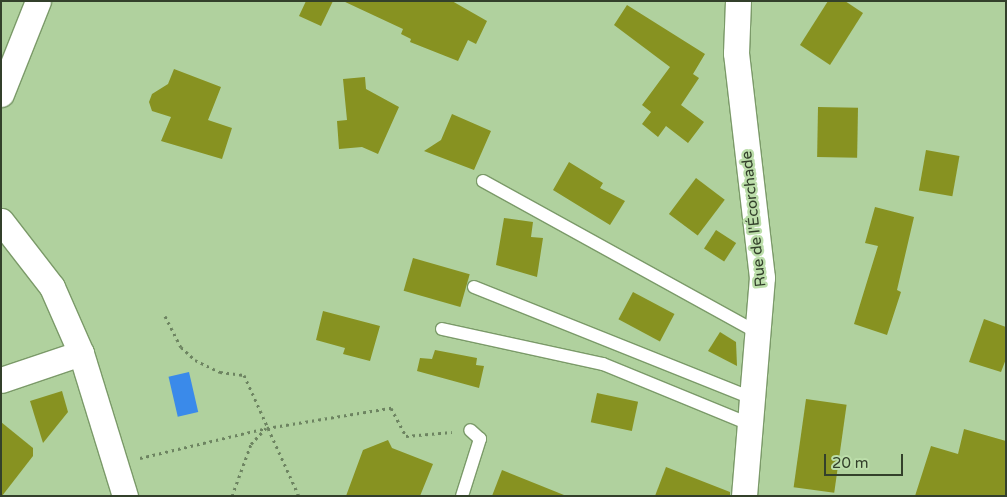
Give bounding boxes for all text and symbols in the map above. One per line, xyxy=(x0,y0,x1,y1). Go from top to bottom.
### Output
street label: Rue de l'Écorchade xyxy=(738,150,770,288)
scale bar xyxy=(827,444,906,476)
text: 20 m xyxy=(832,454,869,472)

